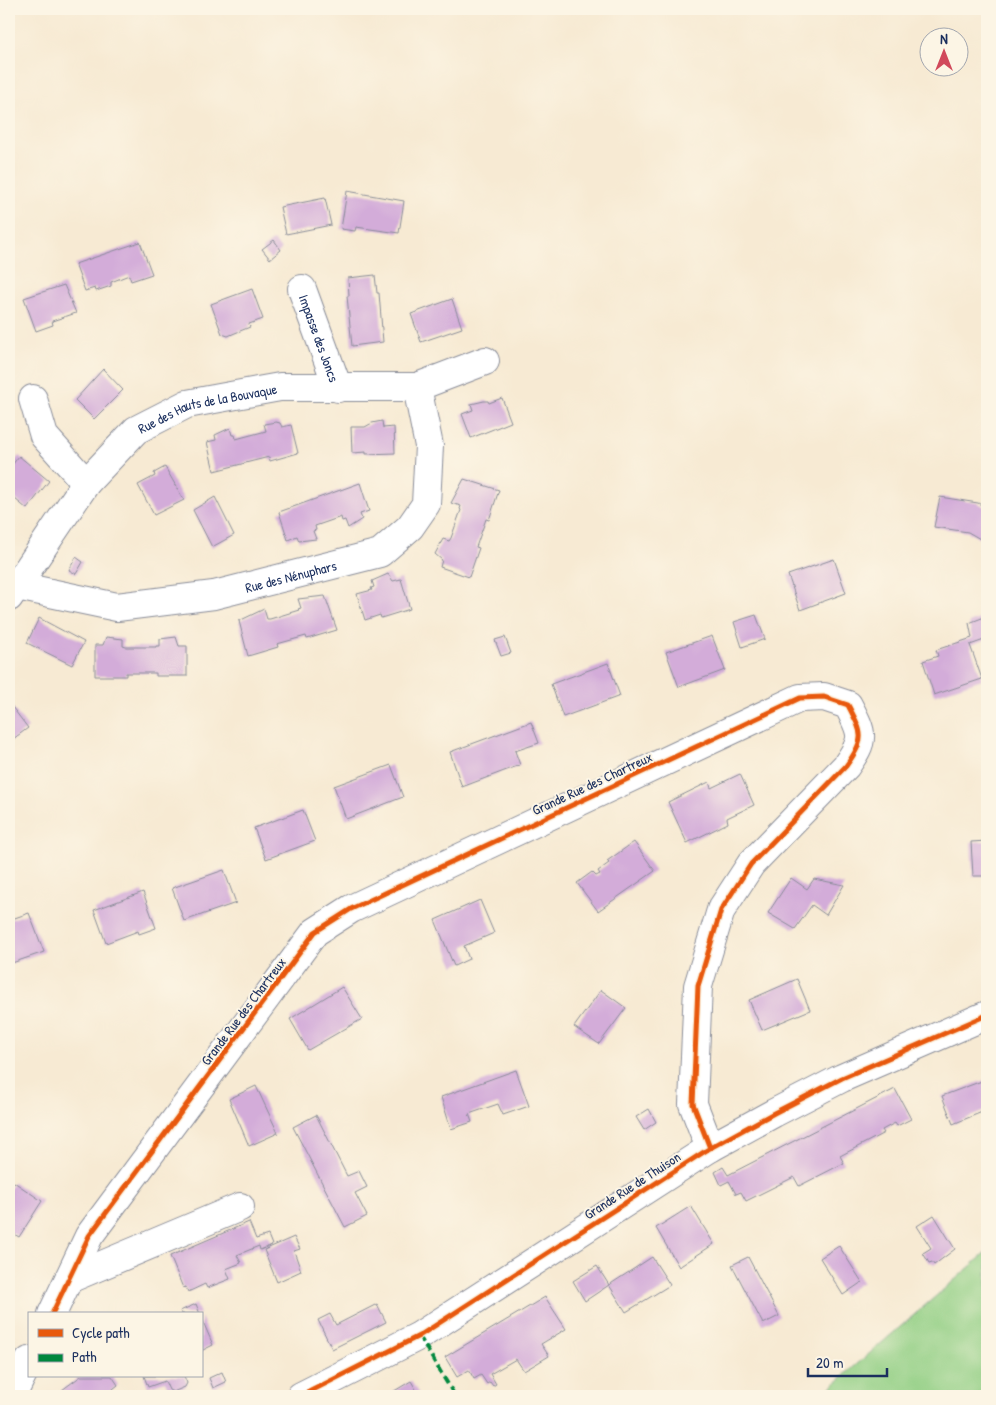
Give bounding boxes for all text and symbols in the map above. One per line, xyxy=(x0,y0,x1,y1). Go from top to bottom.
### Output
north arrow xyxy=(918,28,968,78)
text: N xyxy=(940,29,948,48)
street label: Impasse des Joncs xyxy=(295,292,344,384)
street label: Rue des Hauts de la Bouvaque xyxy=(134,378,279,437)
street label: Rue des Nénuphars xyxy=(243,555,338,596)
street label: Grande Rue des Chartreux xyxy=(529,747,655,819)
street label: Grande Rue des Chartreux xyxy=(196,953,290,1069)
street label: Grande Rue de Thuison xyxy=(580,1147,684,1223)
legend xyxy=(28,1312,202,1378)
text: Cycle path xyxy=(72,1322,130,1343)
scale bar xyxy=(808,1345,887,1377)
text: Path xyxy=(72,1346,97,1367)
text: 20 m xyxy=(816,1352,843,1373)

